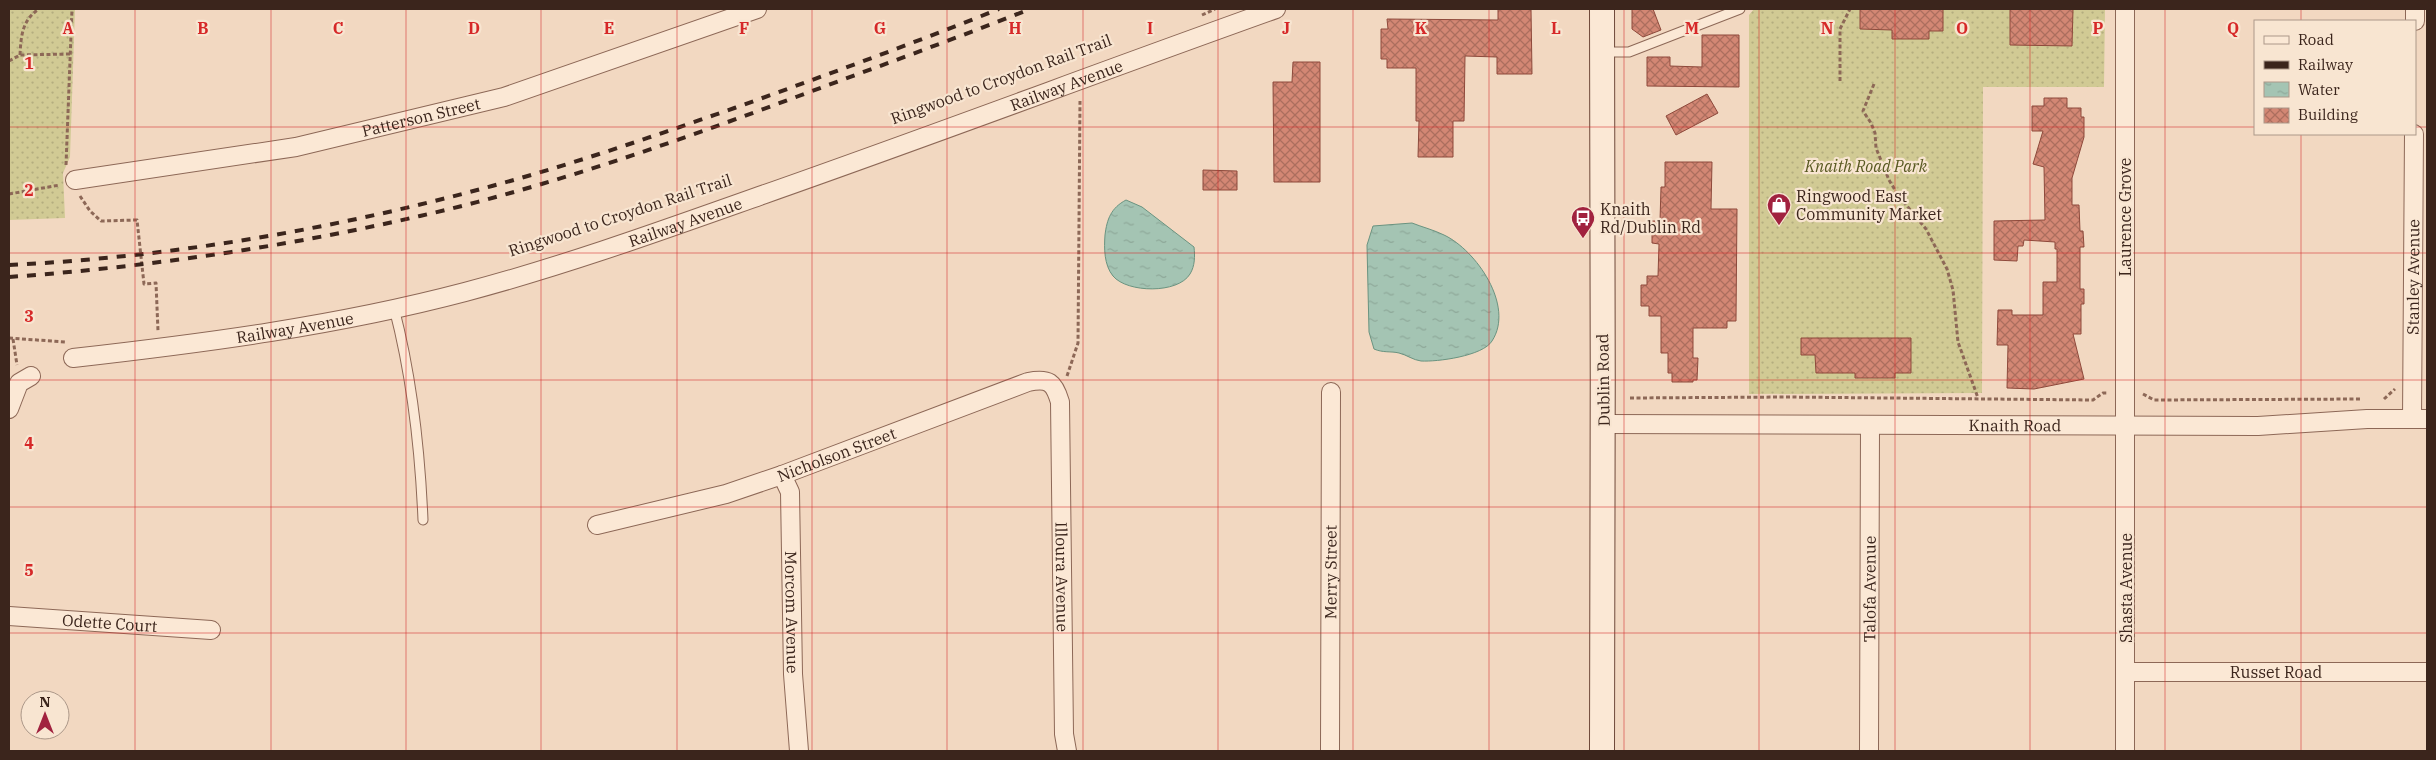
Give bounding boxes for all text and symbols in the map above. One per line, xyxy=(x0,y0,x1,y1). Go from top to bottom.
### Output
text: A xyxy=(62,18,74,38)
text: B xyxy=(197,18,209,38)
text: C xyxy=(333,18,343,38)
text: D xyxy=(468,18,480,38)
text: E xyxy=(604,18,614,38)
text: F xyxy=(739,18,749,38)
text: G xyxy=(874,18,886,38)
text: H xyxy=(1009,18,1022,38)
text: I xyxy=(1147,18,1153,38)
text: J xyxy=(1282,18,1290,38)
text: K xyxy=(1415,18,1428,38)
text: L xyxy=(1551,18,1561,38)
text: M xyxy=(1685,18,1699,38)
text: N xyxy=(1821,18,1833,38)
text: O xyxy=(1956,18,1968,38)
text: P xyxy=(2093,18,2104,38)
text: Q xyxy=(2227,18,2239,38)
legend xyxy=(2254,20,2416,135)
street label: Ringwood to Croydon Rail Trail xyxy=(888,30,1114,128)
text: Road xyxy=(2298,30,2334,49)
text: 1 xyxy=(24,53,34,73)
street label: Railway Avenue xyxy=(1007,55,1125,115)
text: Railway xyxy=(2298,55,2353,74)
text: Water xyxy=(2298,80,2340,99)
street label: Patterson Street xyxy=(360,93,482,141)
text: Building xyxy=(2298,105,2358,124)
park label: Knaith Road Park xyxy=(1804,156,1928,176)
street label: Laurence Grove xyxy=(2115,158,2135,276)
street label: Ringwood to Croydon Rail Trail xyxy=(506,169,734,261)
text: 2 xyxy=(24,180,34,200)
place label: Ringwood East Community Market xyxy=(1796,186,1942,224)
shop icon: Ringwood East Community Market xyxy=(1766,192,1792,226)
street label: Railway Avenue xyxy=(626,193,745,251)
place label: Knaith Rd/Dublin Rd xyxy=(1600,199,1701,237)
bus stop icon: Knaith Rd/Dublin Rd xyxy=(1570,205,1596,239)
street label: Stanley Avenue xyxy=(2403,219,2423,335)
text: 3 xyxy=(24,306,34,326)
street label: Railway Avenue xyxy=(235,308,355,347)
street label: Dublin Road xyxy=(1592,333,1614,427)
street label: Knaith Road xyxy=(1969,415,2062,435)
street label: Nicholson Street xyxy=(774,423,899,486)
text: 4 xyxy=(24,433,34,453)
street label: Illoura Avenue xyxy=(1051,522,1073,632)
street label: Merry Street xyxy=(1320,524,1341,619)
street label: Shasta Avenue xyxy=(2116,533,2136,643)
street label: Talofa Avenue xyxy=(1859,536,1880,642)
street label: Morcom Avenue xyxy=(781,551,803,674)
text: 5 xyxy=(24,560,34,580)
street label: Odette Court xyxy=(62,610,158,636)
street label: Russet Road xyxy=(2230,662,2322,682)
north arrow xyxy=(20,690,70,740)
text: N xyxy=(39,693,51,711)

